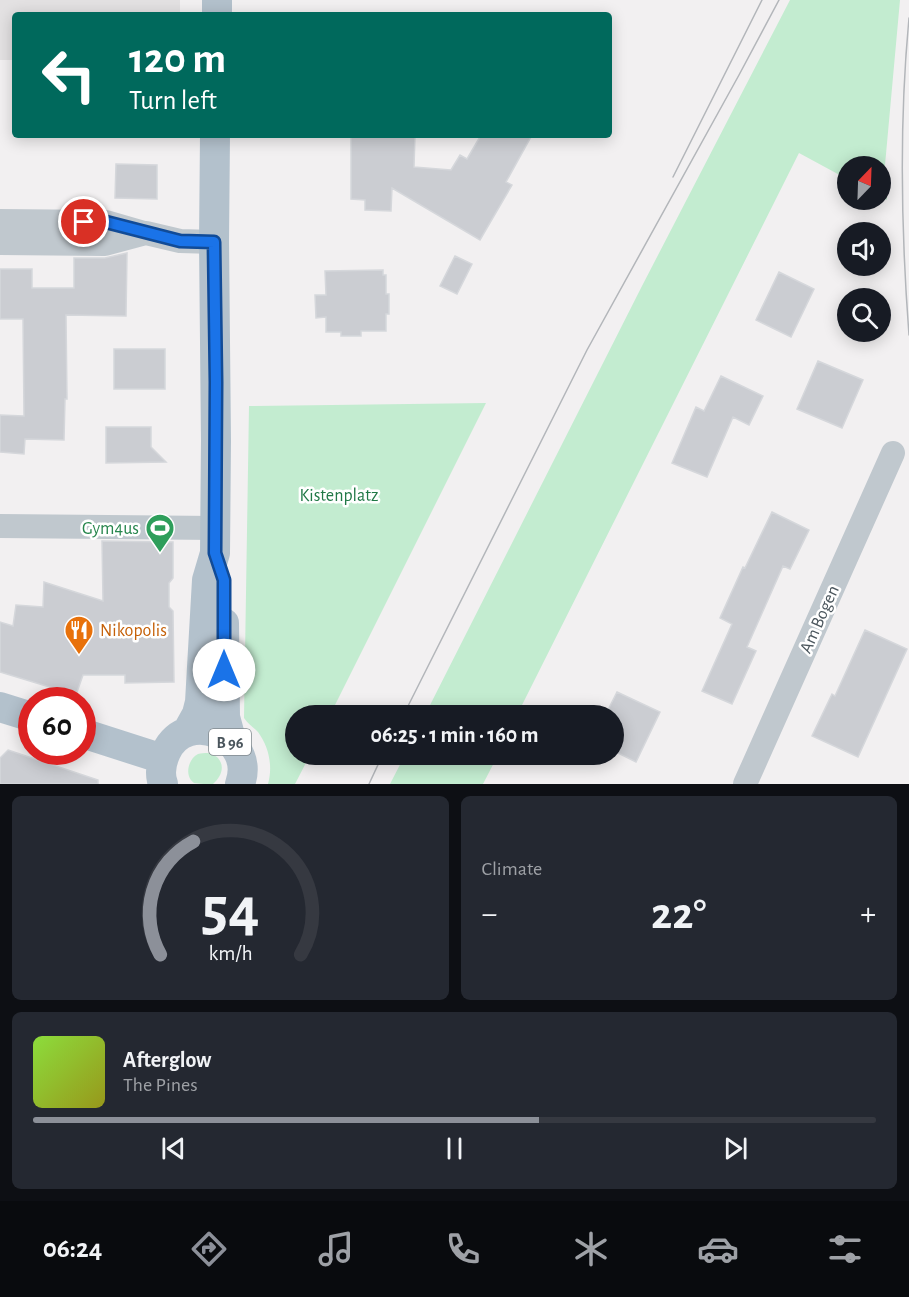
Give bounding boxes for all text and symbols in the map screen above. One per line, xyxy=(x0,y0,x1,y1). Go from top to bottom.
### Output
icon: left xyxy=(30,36,108,114)
text: 120 m xyxy=(129,38,226,80)
text: Turn left xyxy=(129,87,217,114)
north arrow xyxy=(837,156,891,210)
map controls xyxy=(837,156,891,342)
pin xyxy=(58,196,109,247)
icon: arrive xyxy=(67,205,100,238)
button: sound xyxy=(837,222,891,276)
button: search xyxy=(837,288,891,342)
park label: Kistenplatz xyxy=(299,487,379,505)
sports icon: Gym4us xyxy=(144,512,176,554)
place label: Gym4us xyxy=(82,520,139,538)
street label: Am Bogen xyxy=(797,583,843,656)
restaurant icon: Nikopolis xyxy=(63,614,95,656)
place label: Nikopolis xyxy=(100,622,167,640)
position arrow xyxy=(192,638,256,702)
speed limit sign: 60 xyxy=(18,687,96,765)
text: 06:25 · 1 min · 160 m xyxy=(371,724,538,746)
road number: B 96 xyxy=(209,729,251,755)
text: Climate xyxy=(482,859,542,879)
text: 54 xyxy=(201,879,259,941)
text: 22° xyxy=(651,892,707,937)
text: − xyxy=(482,898,497,931)
text: + xyxy=(860,898,876,931)
text: km/h xyxy=(208,943,252,964)
text: Afterglow xyxy=(123,1049,211,1071)
text: The Pines xyxy=(123,1075,198,1095)
icon: previous xyxy=(157,1132,190,1165)
icon: pause xyxy=(438,1132,471,1165)
icon: next xyxy=(719,1132,752,1165)
icon: directions xyxy=(188,1228,230,1270)
icon: music xyxy=(315,1228,357,1270)
icon: phone xyxy=(442,1228,484,1270)
icon: climate xyxy=(570,1228,612,1270)
icon: car xyxy=(697,1228,739,1270)
icon: filters xyxy=(824,1228,866,1270)
text: 06:24 xyxy=(43,1235,102,1262)

